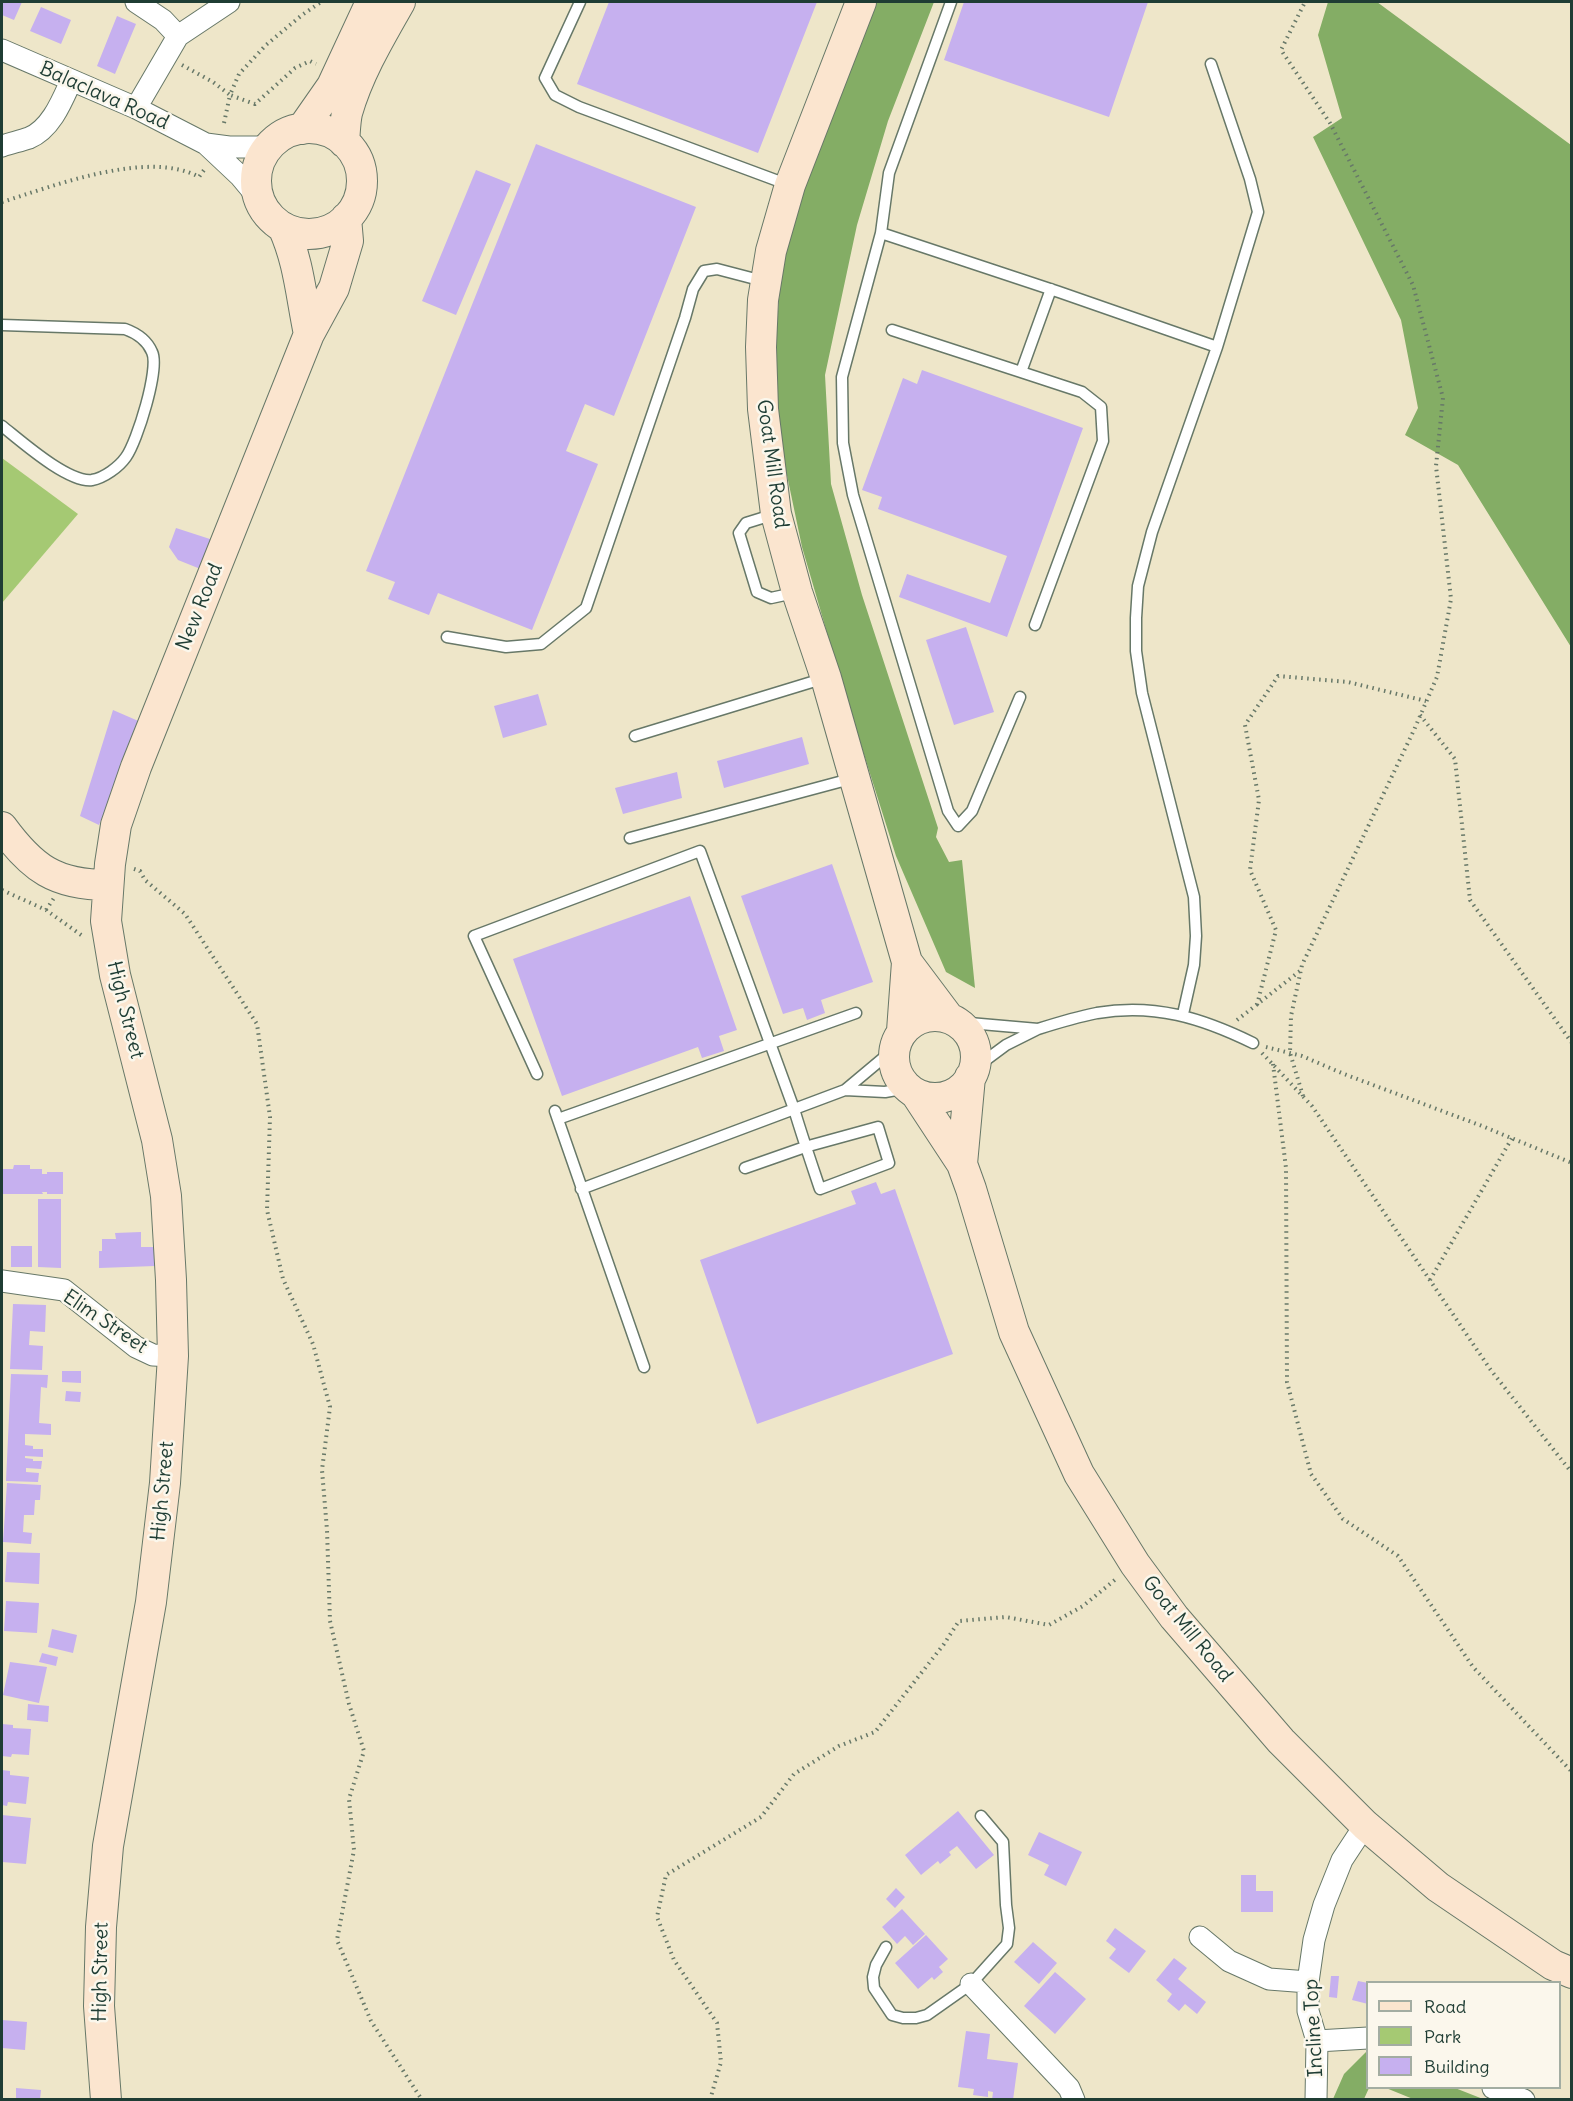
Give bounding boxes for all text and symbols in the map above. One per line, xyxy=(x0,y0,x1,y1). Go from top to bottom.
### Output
street label: Balaclava Road xyxy=(36,57,172,135)
street label: Goat Mill Road xyxy=(751,398,793,530)
street label: New Road xyxy=(172,560,228,654)
street label: High Street xyxy=(101,959,149,1061)
street label: Elim Street xyxy=(58,1285,152,1359)
street label: High Street xyxy=(147,1440,179,1542)
street label: Goat Mill Road xyxy=(1137,1571,1237,1687)
street label: High Street xyxy=(88,1922,114,2022)
street label: Incline Top xyxy=(1299,1978,1329,2078)
legend xyxy=(1366,1981,1561,2089)
text: Road xyxy=(1424,1995,1466,2018)
text: Park xyxy=(1424,2025,1461,2048)
text: Building xyxy=(1424,2055,1489,2078)

